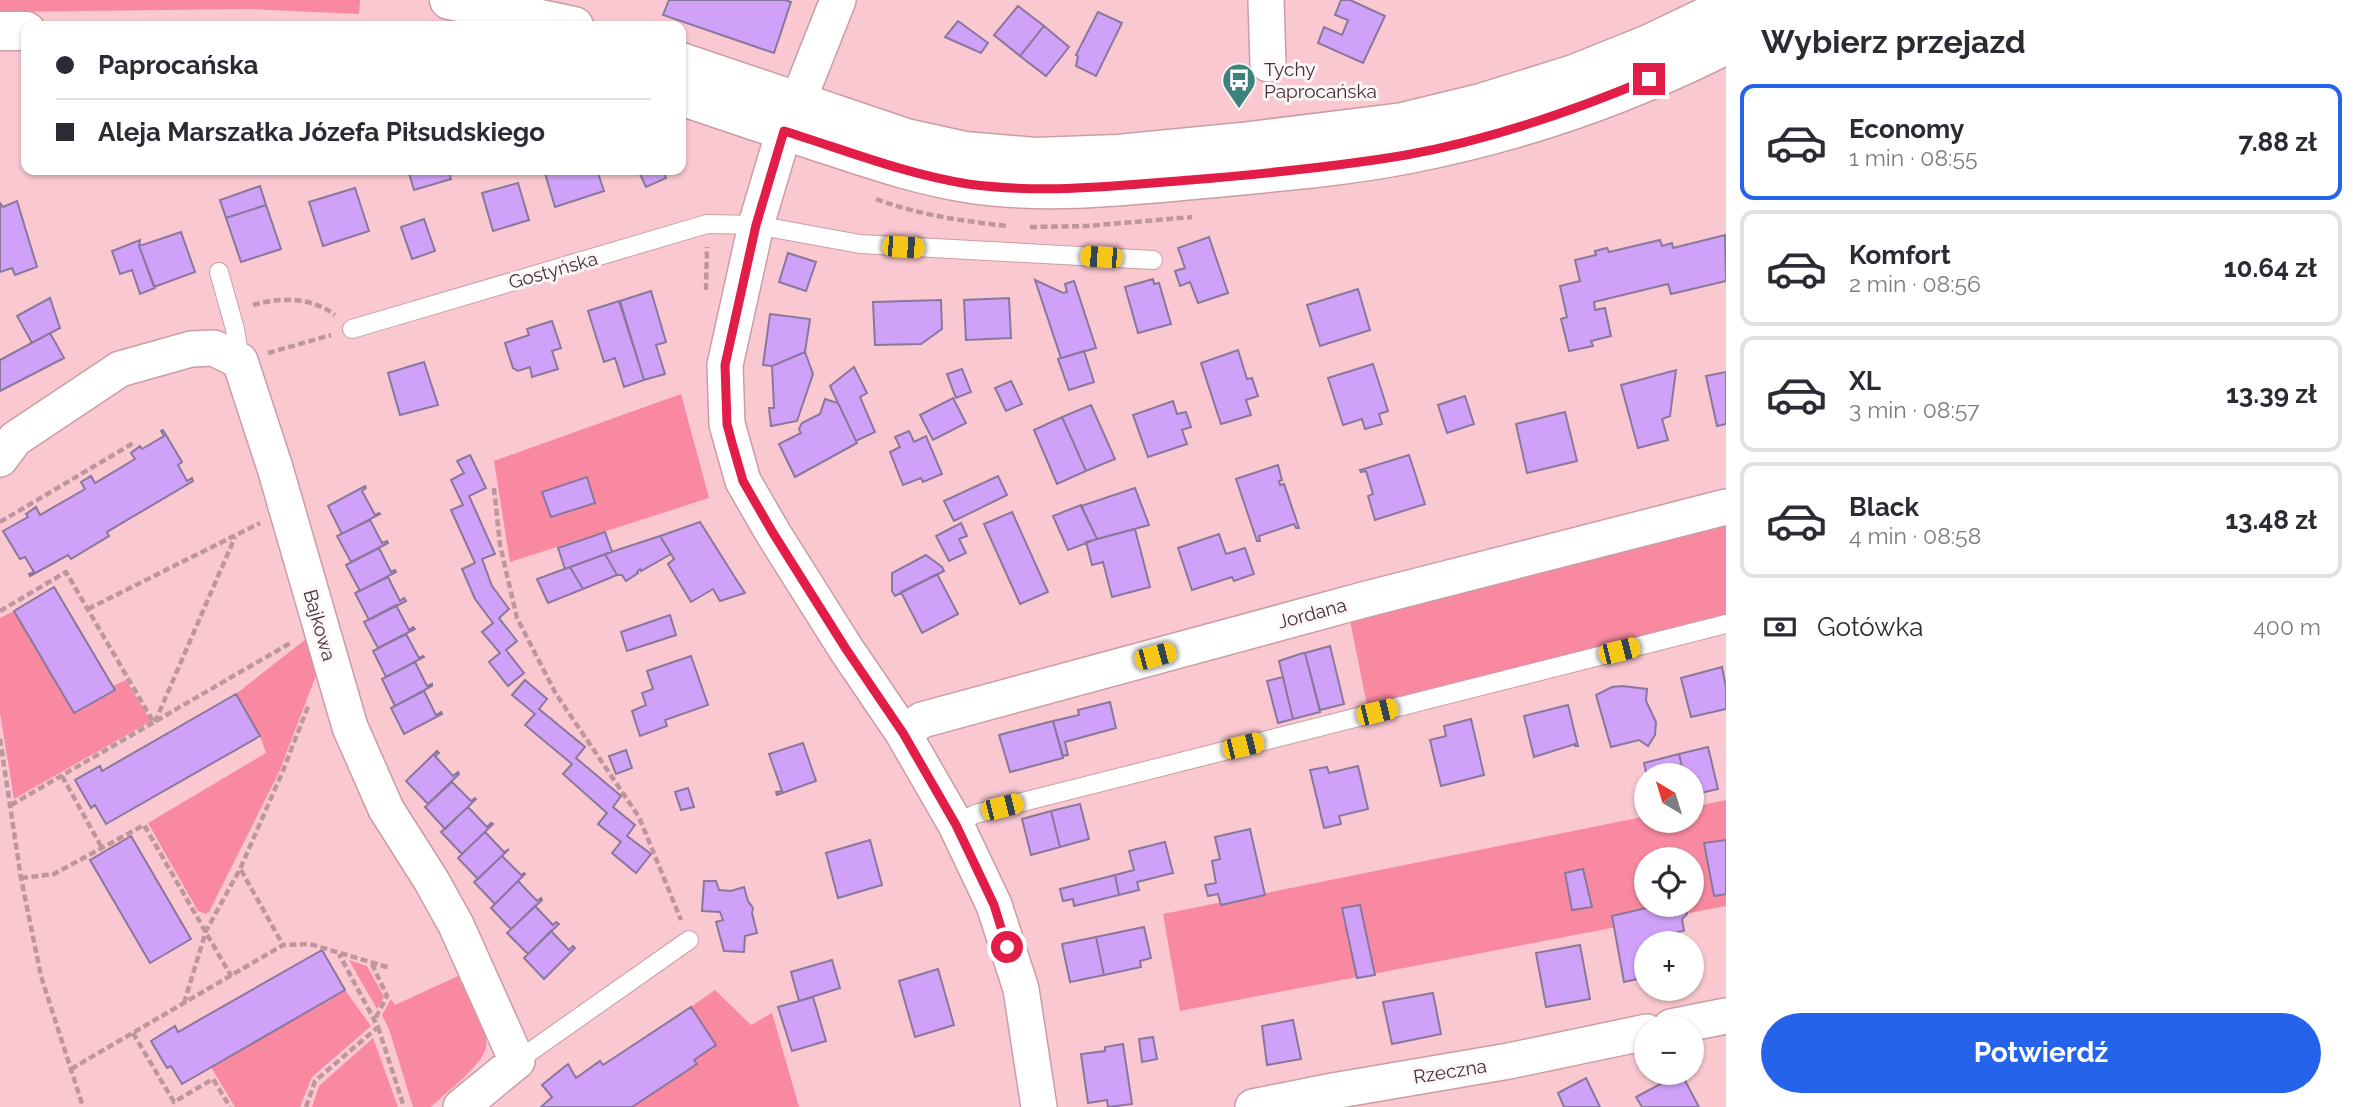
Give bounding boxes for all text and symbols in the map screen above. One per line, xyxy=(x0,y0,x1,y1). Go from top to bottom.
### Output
text: Wybierz przejazd xyxy=(1761,23,2026,60)
text: Paprocańska xyxy=(98,50,259,80)
place label: Tychy Paprocańska xyxy=(1264,58,1377,102)
bus stop icon: Tychy Paprocańska xyxy=(1220,61,1258,110)
route end xyxy=(1633,63,1665,95)
icon: car xyxy=(1765,111,1828,174)
text: Economy xyxy=(1849,114,1964,144)
text: Aleja Marszałka Józefa Piłsudskiego xyxy=(98,117,545,147)
text: 7.88 zł xyxy=(2239,127,2317,157)
text: 1 min · 08:55 xyxy=(1849,144,1977,171)
car xyxy=(882,235,925,259)
icon: car xyxy=(1765,237,1828,300)
text: Komfort xyxy=(1849,240,1951,270)
car xyxy=(1080,245,1123,269)
street label: Gostyńska xyxy=(506,247,600,293)
text: 10.64 zł xyxy=(2224,253,2317,283)
text: 2 min · 08:56 xyxy=(1849,270,1981,297)
icon: car xyxy=(1765,363,1828,426)
text: XL xyxy=(1849,366,1881,396)
text: 13.39 zł xyxy=(2226,379,2317,409)
text: 3 min · 08:57 xyxy=(1849,396,1980,423)
icon: car xyxy=(1765,489,1828,552)
text: Black xyxy=(1849,492,1919,522)
text: 13.48 zł xyxy=(2225,505,2317,535)
text: 4 min · 08:58 xyxy=(1849,522,1981,549)
street label: Bajkowa xyxy=(299,587,341,663)
street label: Jordana xyxy=(1275,593,1349,633)
icon: cash xyxy=(1761,608,1799,646)
text: Gotówka xyxy=(1817,612,1923,642)
text: 400 m xyxy=(2253,613,2321,640)
car xyxy=(1597,636,1642,666)
car xyxy=(1132,640,1179,672)
car xyxy=(1355,697,1400,727)
car xyxy=(1221,731,1266,761)
north arrow xyxy=(1634,763,1704,833)
map controls xyxy=(1634,763,1704,1085)
car xyxy=(980,792,1025,822)
button: locate xyxy=(1634,847,1704,917)
route start xyxy=(991,931,1023,963)
button: + xyxy=(1634,931,1704,1001)
button: Potwierdź xyxy=(1761,1013,2321,1093)
button: − xyxy=(1634,1015,1704,1085)
street label: Rzeczna xyxy=(1412,1054,1488,1088)

